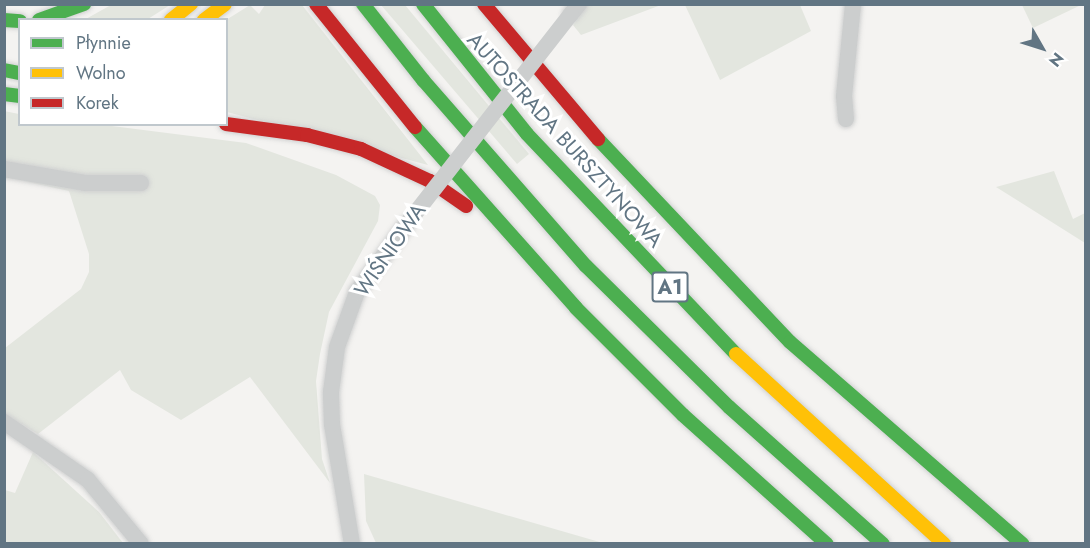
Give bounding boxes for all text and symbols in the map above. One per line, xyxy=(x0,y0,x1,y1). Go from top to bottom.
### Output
legend xyxy=(18,18,228,126)
north arrow xyxy=(1012,18,1072,78)
street label: AUTOSTRADA BURSZTYNOWA xyxy=(462,27,668,253)
text: Płynnie xyxy=(76,30,131,56)
text: N xyxy=(1043,47,1069,72)
text: Wolno xyxy=(76,60,126,86)
text: Korek xyxy=(76,90,119,116)
street label: WIŚNIOWA xyxy=(349,199,431,301)
road number: A1 xyxy=(650,270,690,304)

